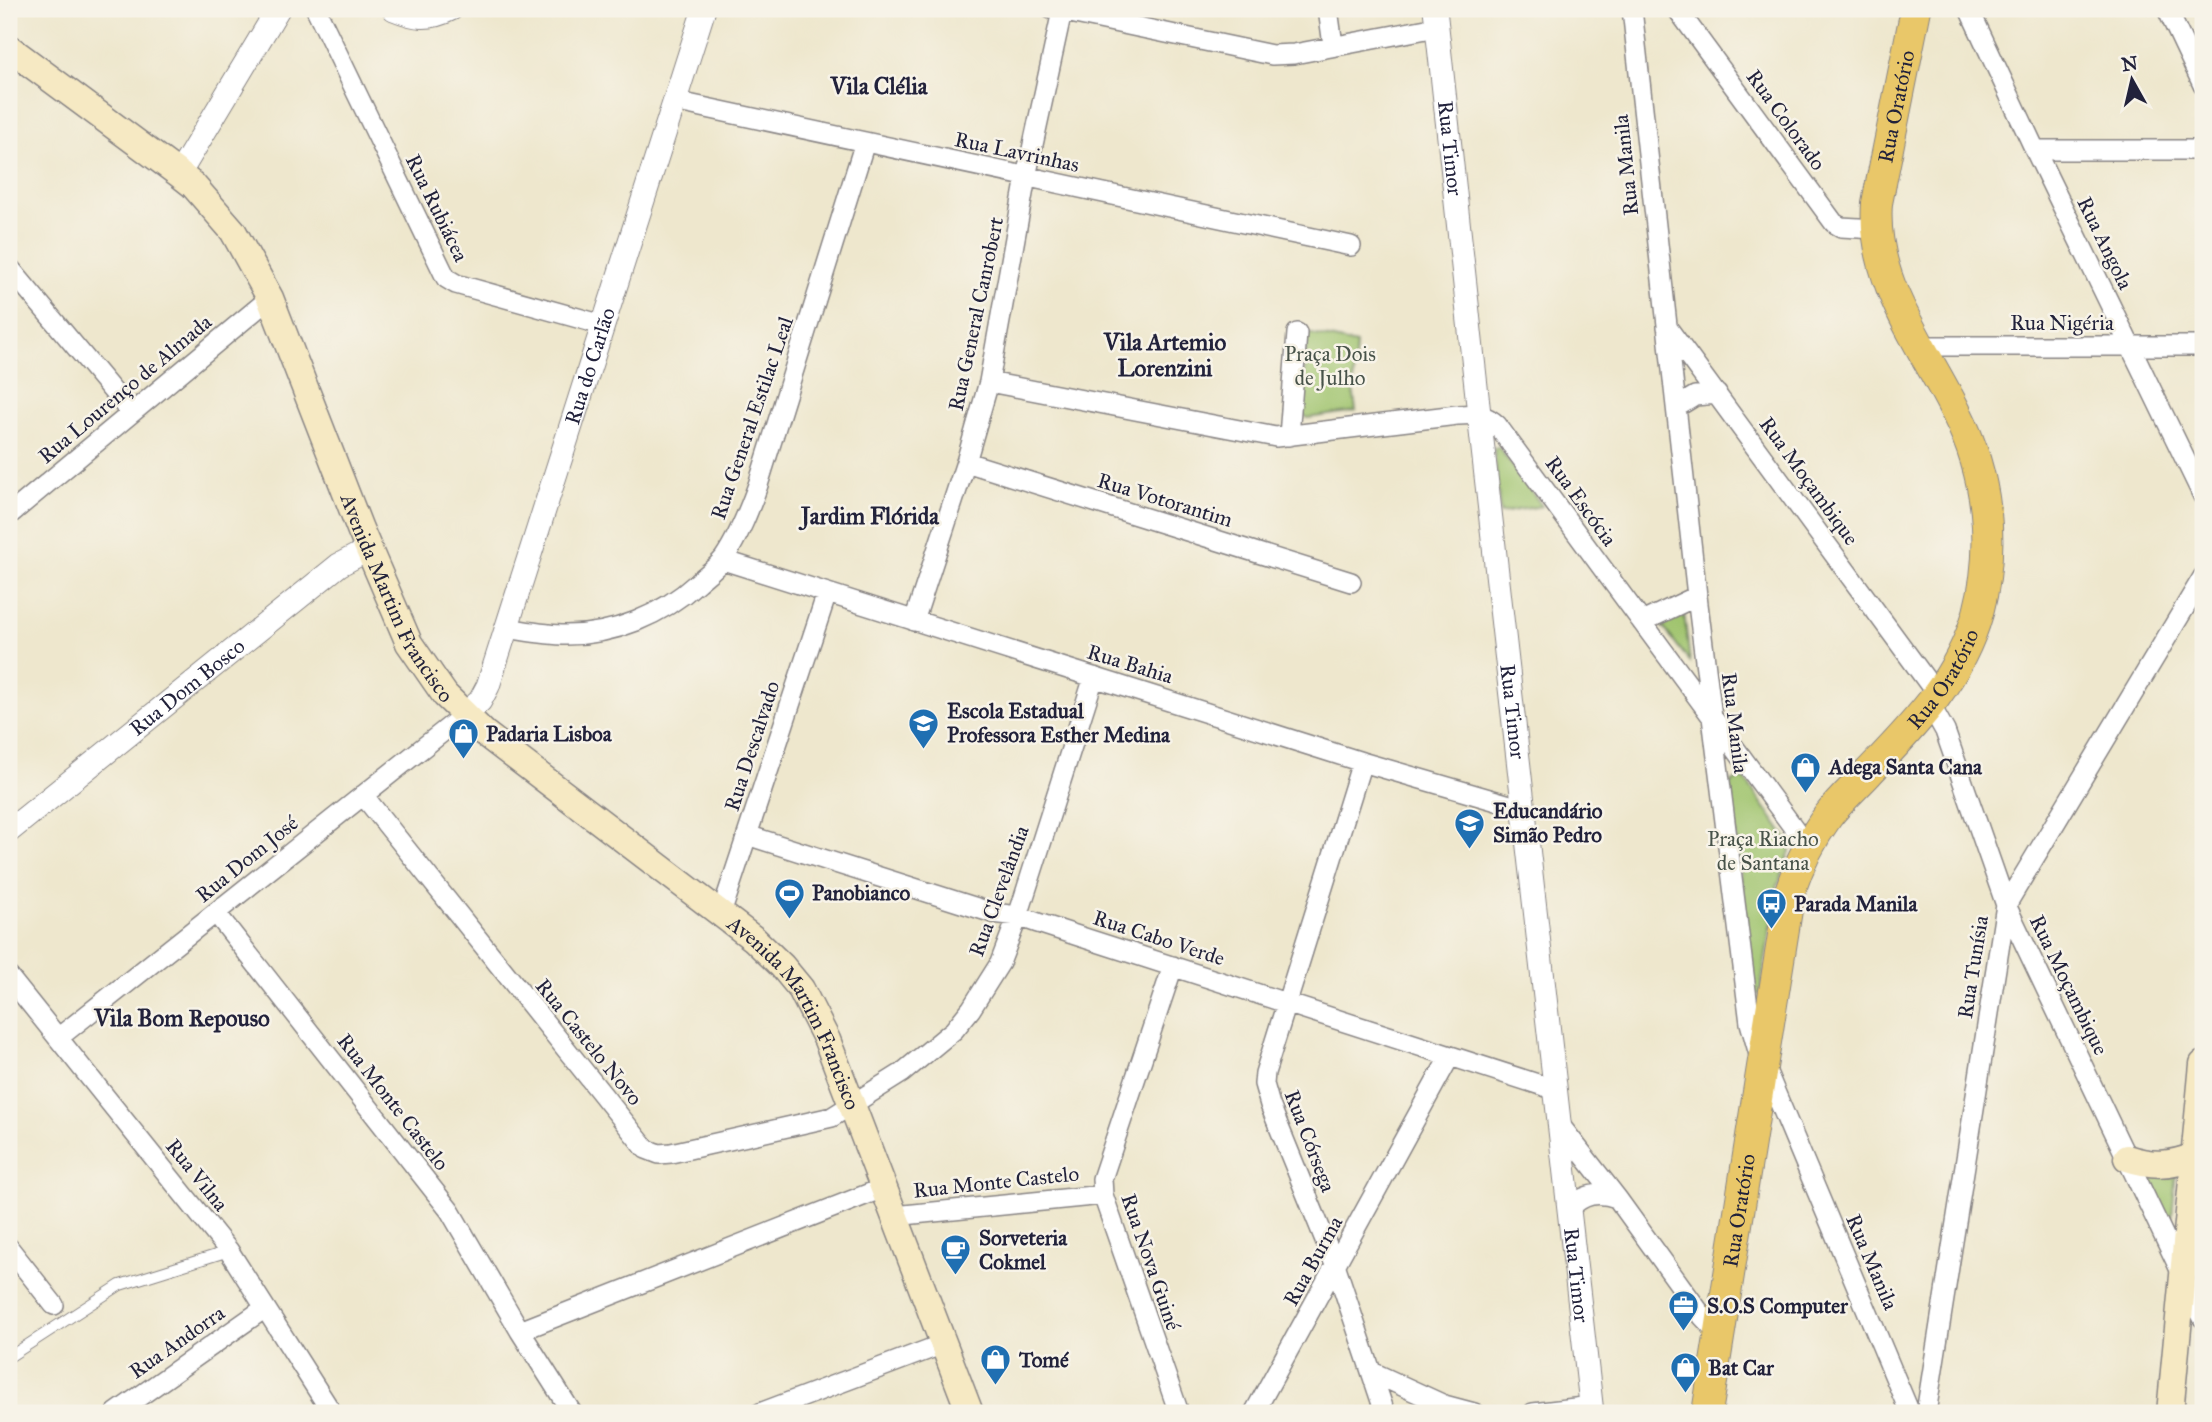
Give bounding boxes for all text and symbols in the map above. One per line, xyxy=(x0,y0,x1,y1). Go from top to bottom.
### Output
north arrow xyxy=(2096,46,2166,116)
street label: Rua Oratório xyxy=(1872,48,1920,165)
text: N xyxy=(2120,51,2139,76)
street label: Rua Colorado xyxy=(1741,64,1831,176)
district label: Vila Clélia xyxy=(830,72,929,100)
street label: Rua Timor xyxy=(1432,99,1468,197)
street label: Rua Manila xyxy=(1608,113,1644,217)
street label: Rua Lavrinhas xyxy=(952,126,1082,178)
street label: Rua Rubiácea xyxy=(400,150,474,266)
street label: Rua Angola xyxy=(2071,193,2139,294)
street label: Rua General Canrobert xyxy=(943,214,1009,413)
street label: Rua do Carlão xyxy=(559,304,621,428)
street label: Rua Lourenço de Almada xyxy=(33,309,217,469)
street label: Rua Nigéria xyxy=(2010,310,2114,336)
street label: Rua General Estilac Leal xyxy=(705,313,799,523)
district label: Vila Artemio Lorenzini xyxy=(1103,328,1226,382)
park label: Praça Dois de Julho xyxy=(1284,341,1376,391)
street label: Rua Moçambique xyxy=(1754,412,1864,550)
street label: Rua Escócia xyxy=(1540,451,1622,551)
street label: Rua Votorantim xyxy=(1094,467,1236,533)
street label: Avenida Martim Francisco xyxy=(334,489,458,709)
district label: Jardim Flórida xyxy=(798,502,940,531)
street label: Rua Oratório xyxy=(1902,625,1985,735)
street label: Rua Dom Bosco xyxy=(124,633,250,742)
street label: Rua Bahia xyxy=(1084,639,1176,689)
street label: Rua Timor xyxy=(1494,663,1531,761)
street label: Rua Manila xyxy=(1716,671,1754,775)
street label: Rua Descalvado xyxy=(719,677,785,814)
place label: Escola Estadual Professora Esther Medina xyxy=(947,698,1171,748)
school or university icon: Escola Estadual Professora Esther Medina xyxy=(907,706,941,750)
shop icon: Padaria Lisboa xyxy=(446,717,480,761)
place label: Padaria Lisboa xyxy=(486,721,613,747)
shop icon: Adega Santa Cana xyxy=(1789,750,1823,794)
place label: Adega Santa Cana xyxy=(1827,754,1983,780)
place label: Educandário Simão Pedro xyxy=(1493,798,1603,848)
school or university icon: Educandário Simão Pedro xyxy=(1453,806,1487,850)
street label: Rua Dom José xyxy=(191,810,303,908)
street label: Rua Clevelândia xyxy=(963,822,1035,960)
park label: Praça Riacho de Santana xyxy=(1707,826,1819,876)
sports icon: Panobianco xyxy=(772,876,806,920)
place label: Panobianco xyxy=(812,880,911,906)
bus stop icon: Parada Manila xyxy=(1754,887,1788,931)
place label: Parada Manila xyxy=(1794,891,1919,917)
street label: Rua Cabo Verde xyxy=(1090,905,1228,972)
street label: Avenida Martim Francisco xyxy=(721,910,866,1114)
street label: Rua Moçambique xyxy=(2024,911,2114,1059)
street label: Rua Tunísia xyxy=(1952,914,1994,1020)
street label: Rua Castelo Novo xyxy=(530,973,648,1111)
district label: Vila Bom Repouso xyxy=(93,1004,270,1033)
street label: Rua Monte Castelo xyxy=(331,1028,455,1176)
street label: Rua Córsega xyxy=(1279,1086,1341,1196)
street label: Rua Vilna xyxy=(160,1134,234,1216)
street label: Rua Oratório xyxy=(1717,1152,1761,1269)
street label: Rua Monte Castelo xyxy=(912,1160,1080,1204)
street label: Rua Nova Guiné xyxy=(1115,1190,1187,1334)
street label: Rua Manila xyxy=(1840,1210,1904,1314)
street label: Rua Burma xyxy=(1278,1211,1348,1310)
place label: Sorveteria Cokmel xyxy=(979,1225,1068,1275)
street label: Rua Timor xyxy=(1558,1226,1595,1324)
cafe icon: Sorveteria Cokmel xyxy=(939,1233,973,1277)
office icon: S.O.S Computer xyxy=(1667,1289,1701,1333)
place label: S.O.S Computer xyxy=(1707,1293,1849,1319)
street label: Rua Andorra xyxy=(124,1300,230,1384)
shop icon: Tomé xyxy=(979,1343,1013,1387)
place label: Tomé xyxy=(1018,1347,1069,1373)
shop icon: Bat Car xyxy=(1668,1351,1702,1395)
place label: Bat Car xyxy=(1708,1355,1775,1381)

